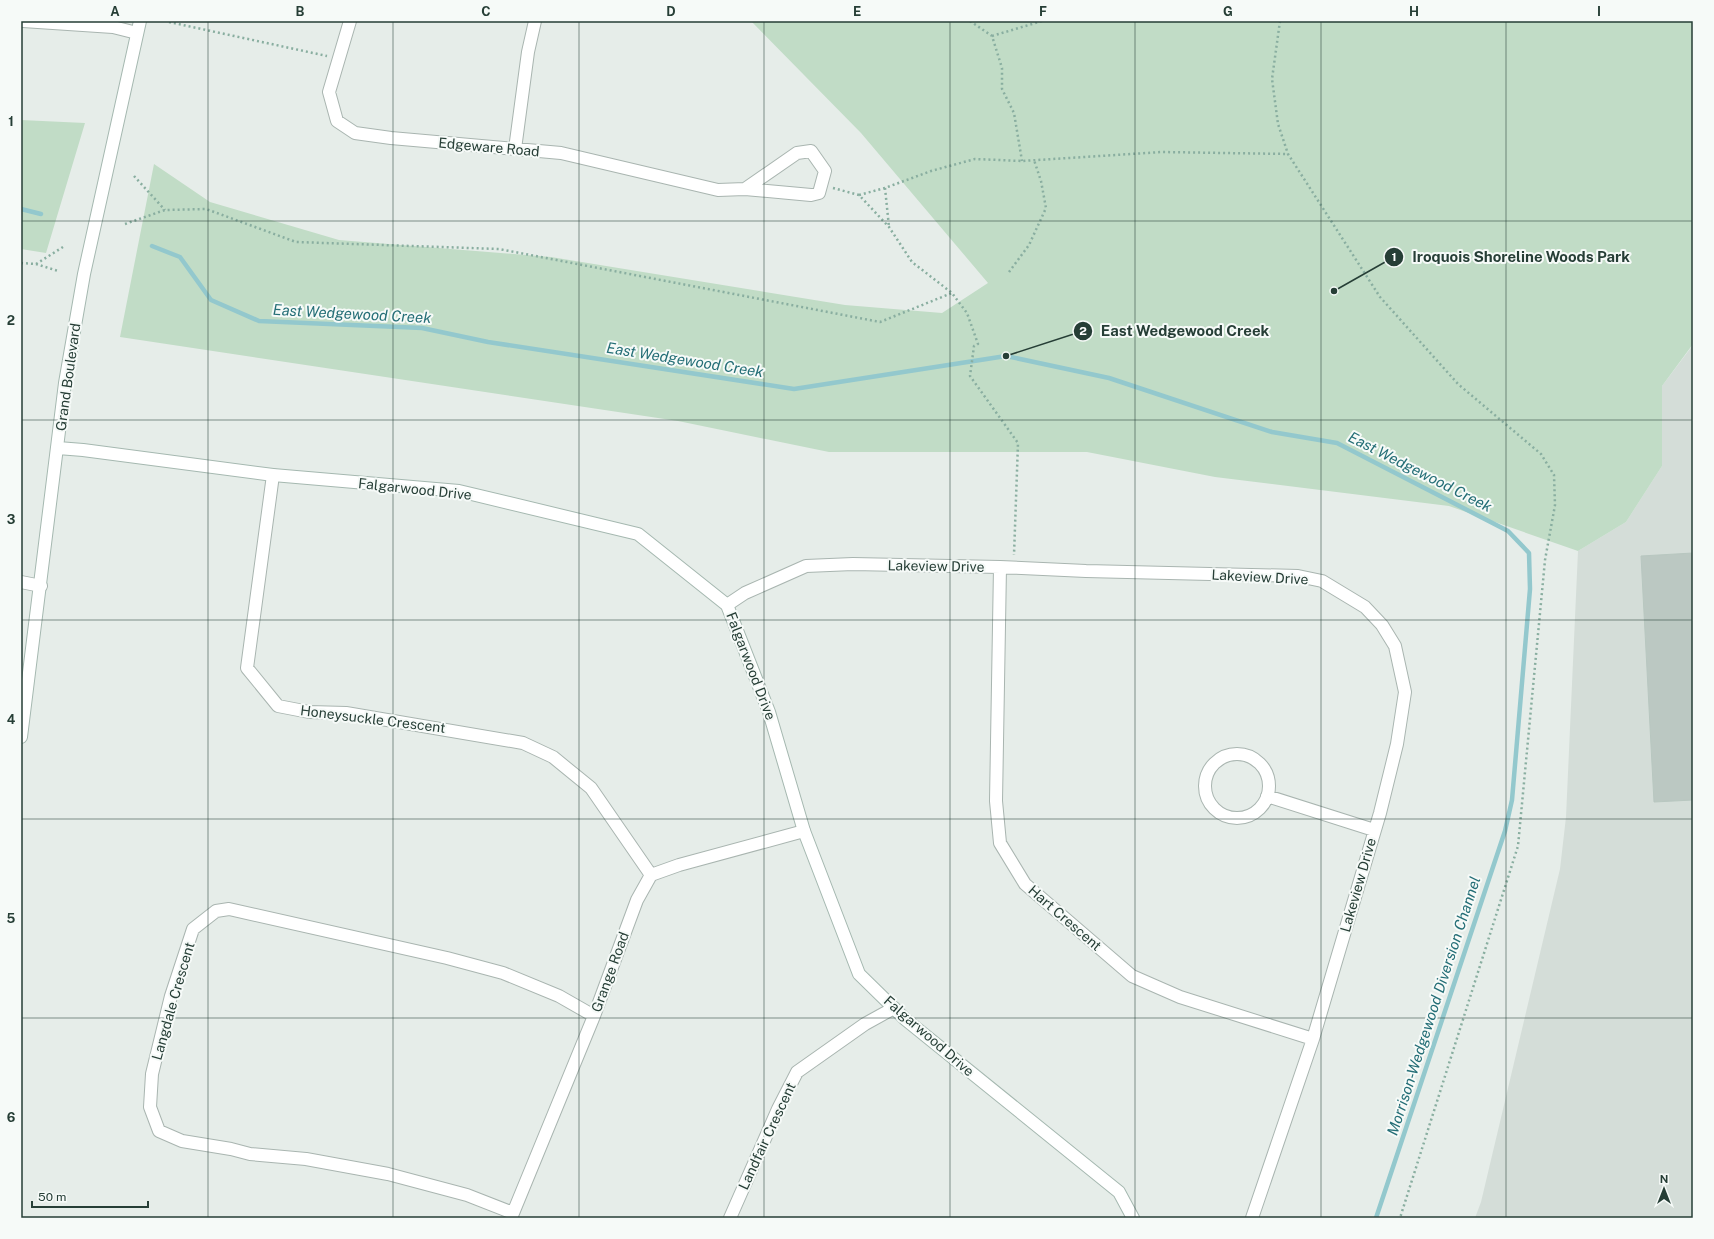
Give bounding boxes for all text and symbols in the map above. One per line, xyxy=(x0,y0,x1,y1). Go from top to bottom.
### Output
text: A xyxy=(110,4,120,19)
text: B xyxy=(296,4,305,19)
text: C xyxy=(481,4,491,19)
text: D xyxy=(666,4,676,19)
text: E xyxy=(853,4,861,19)
text: F xyxy=(1039,4,1047,19)
text: G xyxy=(1223,4,1233,19)
text: H xyxy=(1409,4,1419,19)
text: I xyxy=(1597,4,1601,19)
text: 1 xyxy=(8,114,14,129)
street label: Edgeware Road xyxy=(438,135,540,159)
callout: Iroquois Shoreline Woods Park xyxy=(1384,243,1638,270)
text: Iroquois Shoreline Woods Park xyxy=(1412,248,1630,265)
text: 1 xyxy=(1391,250,1397,264)
water label: East Wedgewood Creek xyxy=(272,301,433,326)
text: 2 xyxy=(7,313,15,328)
callout: East Wedgewood Creek xyxy=(1073,318,1278,345)
street label: Grand Boulevard xyxy=(53,322,83,432)
text: East Wedgewood Creek xyxy=(1101,322,1270,339)
text: 2 xyxy=(1079,324,1087,338)
water label: East Wedgewood Creek xyxy=(605,339,766,380)
water label: East Wedgewood Creek xyxy=(1346,428,1496,516)
street label: Falgarwood Drive xyxy=(357,475,473,503)
text: 3 xyxy=(7,512,16,527)
street label: Lakeview Drive xyxy=(887,557,985,575)
street label: Lakeview Drive xyxy=(1211,566,1309,588)
street label: Falgarwood Drive xyxy=(723,610,779,722)
street label: Honeysuckle Crescent xyxy=(299,702,447,736)
text: 4 xyxy=(7,712,16,727)
street label: Lakeview Drive xyxy=(1337,836,1379,934)
water label: Morrison-Wedgewood Diversion Channel xyxy=(1384,874,1484,1138)
street label: Hart Crescent xyxy=(1025,882,1105,954)
text: 5 xyxy=(7,911,16,926)
street label: Grange Road xyxy=(588,930,632,1014)
street label: Langdale Crescent xyxy=(148,940,198,1062)
street label: Falgarwood Drive xyxy=(881,993,977,1080)
street label: Landfair Crescent xyxy=(735,1080,799,1192)
text: 6 xyxy=(7,1110,16,1125)
north arrow xyxy=(1644,1169,1684,1209)
text: N xyxy=(1660,1173,1668,1185)
scale bar xyxy=(32,1183,148,1209)
text: 50 m xyxy=(38,1190,66,1204)

